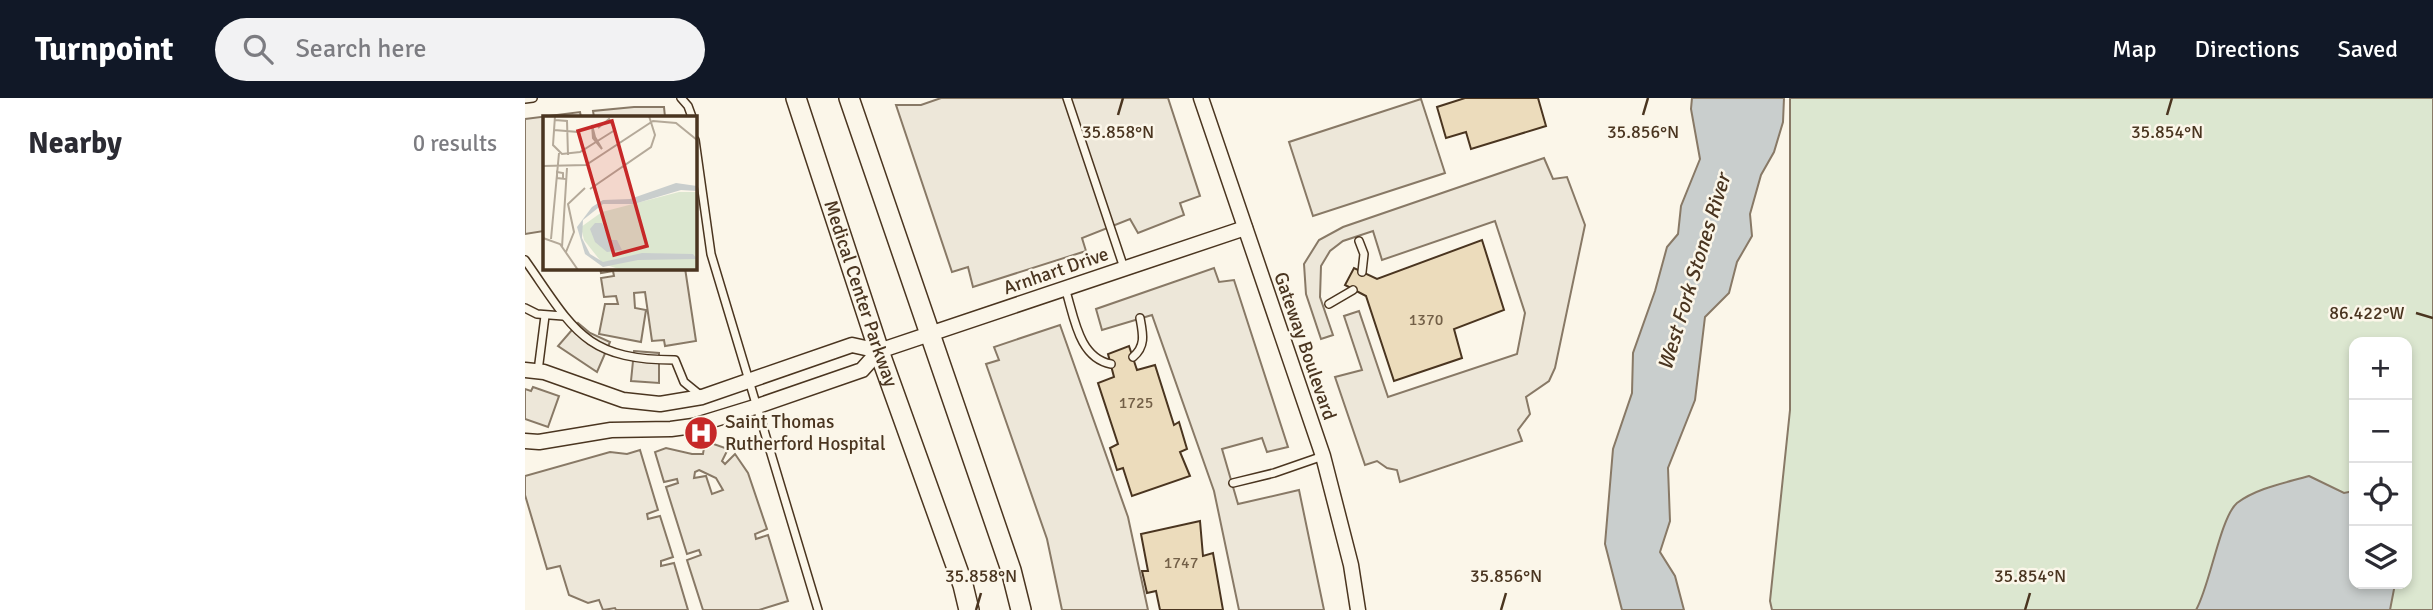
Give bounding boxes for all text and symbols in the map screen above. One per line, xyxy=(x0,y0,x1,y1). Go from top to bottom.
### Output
search box xyxy=(215,18,705,81)
text: Turnpoint xyxy=(35,29,173,70)
icon: search xyxy=(239,30,277,68)
text: Search here xyxy=(295,33,427,65)
text: Map xyxy=(2112,34,2157,64)
text: Directions xyxy=(2195,34,2300,64)
text: Saved xyxy=(2338,34,2398,64)
inset map xyxy=(543,116,697,270)
text: 35.858°N xyxy=(1082,121,1154,143)
text: 35.856°N xyxy=(1607,121,1679,143)
text: 35.854°N xyxy=(2131,121,2203,143)
text: Nearby xyxy=(28,125,122,162)
text: 0 results xyxy=(413,129,497,158)
water label: West Fork Stones River xyxy=(1652,168,1737,373)
street label: Medical Center Parkway xyxy=(818,197,903,390)
street label: Arnhart Drive xyxy=(1000,242,1112,300)
street label: Gateway Boulevard xyxy=(1268,269,1342,423)
text: 86.422°W xyxy=(2329,302,2405,324)
house number: 1370 xyxy=(1409,310,1443,330)
map controls xyxy=(2349,337,2412,589)
button: + xyxy=(2349,337,2412,400)
house number: 1725 xyxy=(1119,393,1153,413)
button: − xyxy=(2349,400,2412,463)
place label: Saint Thomas Rutherford Hospital xyxy=(725,410,886,456)
hospital icon: Saint Thomas Rutherford Hospital xyxy=(682,414,720,452)
button: locate xyxy=(2349,463,2412,526)
button: layers xyxy=(2349,526,2412,589)
house number: 1747 xyxy=(1164,553,1198,573)
text: 35.858°N xyxy=(945,565,1017,587)
text: 35.856°N xyxy=(1470,565,1542,587)
text: 35.854°N xyxy=(1994,565,2066,587)

